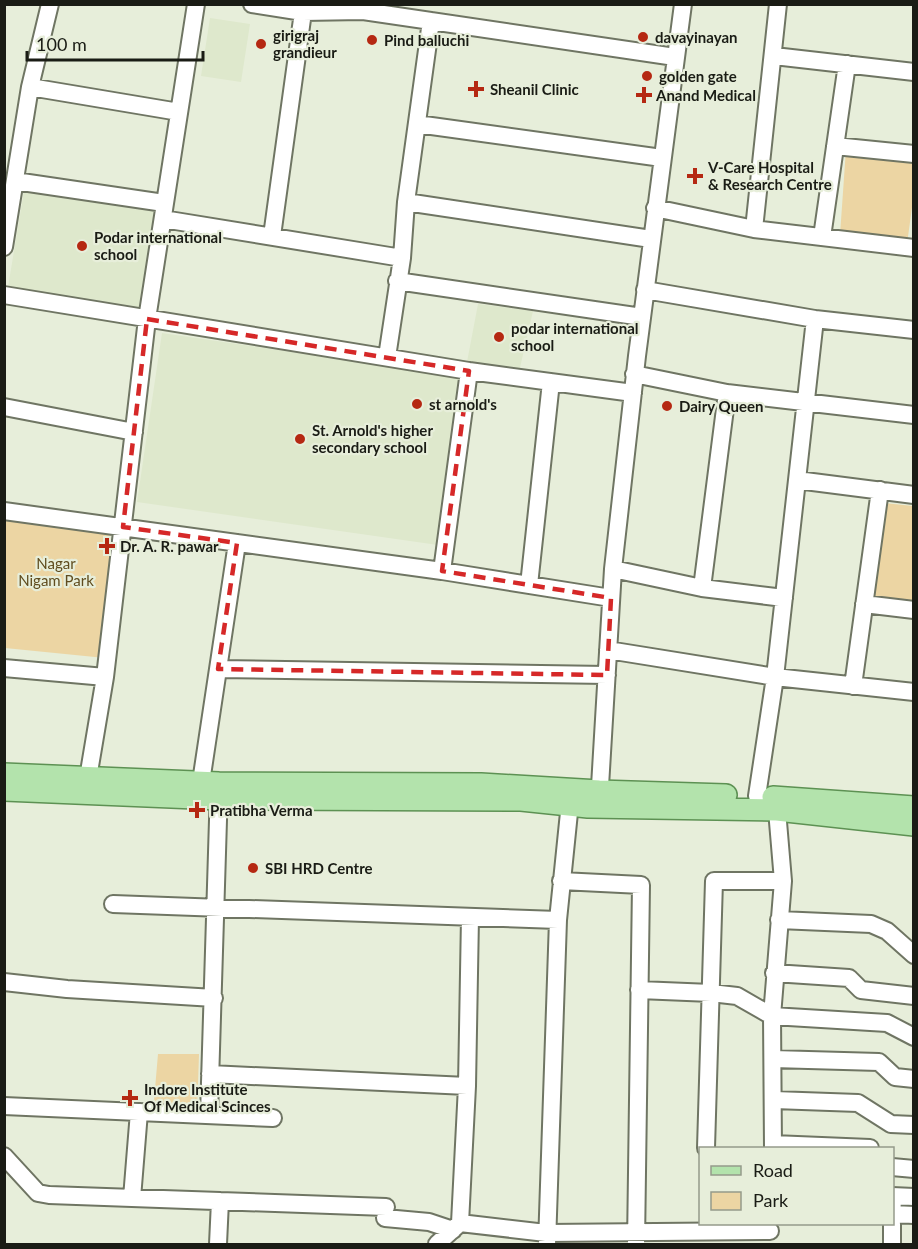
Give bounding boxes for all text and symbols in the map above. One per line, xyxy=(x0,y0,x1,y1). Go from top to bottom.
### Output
scale bar xyxy=(27,24,202,62)
place label: girigraj grandieur xyxy=(273,26,337,61)
place label: davayinayan xyxy=(655,28,737,46)
marker: davayinayan xyxy=(636,30,650,44)
place label: Pind balluchi xyxy=(384,31,469,49)
text: 100 m xyxy=(36,33,87,55)
marker: Pind balluchi xyxy=(365,33,379,47)
marker: girigraj grandieur xyxy=(254,37,268,51)
place label: golden gate xyxy=(659,67,737,85)
marker: golden gate xyxy=(640,69,654,83)
marker: Sheanil Clinic xyxy=(467,80,485,98)
place label: Sheanil Clinic xyxy=(490,80,579,98)
place label: Anand Medical xyxy=(655,86,756,104)
marker: Anand Medical xyxy=(637,88,651,102)
place label: V-Care Hospital & Research Centre xyxy=(707,158,832,193)
marker: V-Care Hospital & Research Centre xyxy=(686,167,704,185)
place label: Podar international school xyxy=(94,228,222,263)
marker: Podar international school xyxy=(75,239,89,253)
place label: podar international school xyxy=(511,319,639,354)
marker: podar international school xyxy=(492,330,506,344)
place label: st arnold's xyxy=(429,395,497,413)
marker: st arnold's xyxy=(410,397,424,411)
place label: Dairy Queen xyxy=(679,397,763,415)
marker: Dairy Queen xyxy=(660,399,674,413)
place label: St. Arnold's higher secondary school xyxy=(312,421,433,456)
marker: St. Arnold's higher secondary school xyxy=(293,432,307,446)
marker: Dr. A. R. pawar xyxy=(98,537,116,555)
place label: Dr. A. R. pawar xyxy=(120,537,219,555)
park label: Nagar Nigam Park xyxy=(18,554,94,589)
marker: Pratibha Verma xyxy=(188,801,206,819)
place label: Pratibha Verma xyxy=(210,801,313,819)
place label: SBI HRD Centre xyxy=(265,859,373,877)
marker: SBI HRD Centre xyxy=(246,861,260,875)
place label: Indore Institute Of Medical Scinces xyxy=(144,1080,271,1115)
marker: Indore Institute Of Medical Scinces xyxy=(121,1089,139,1107)
legend xyxy=(699,1147,894,1225)
text: Road xyxy=(753,1159,793,1181)
text: Park xyxy=(753,1189,789,1211)

